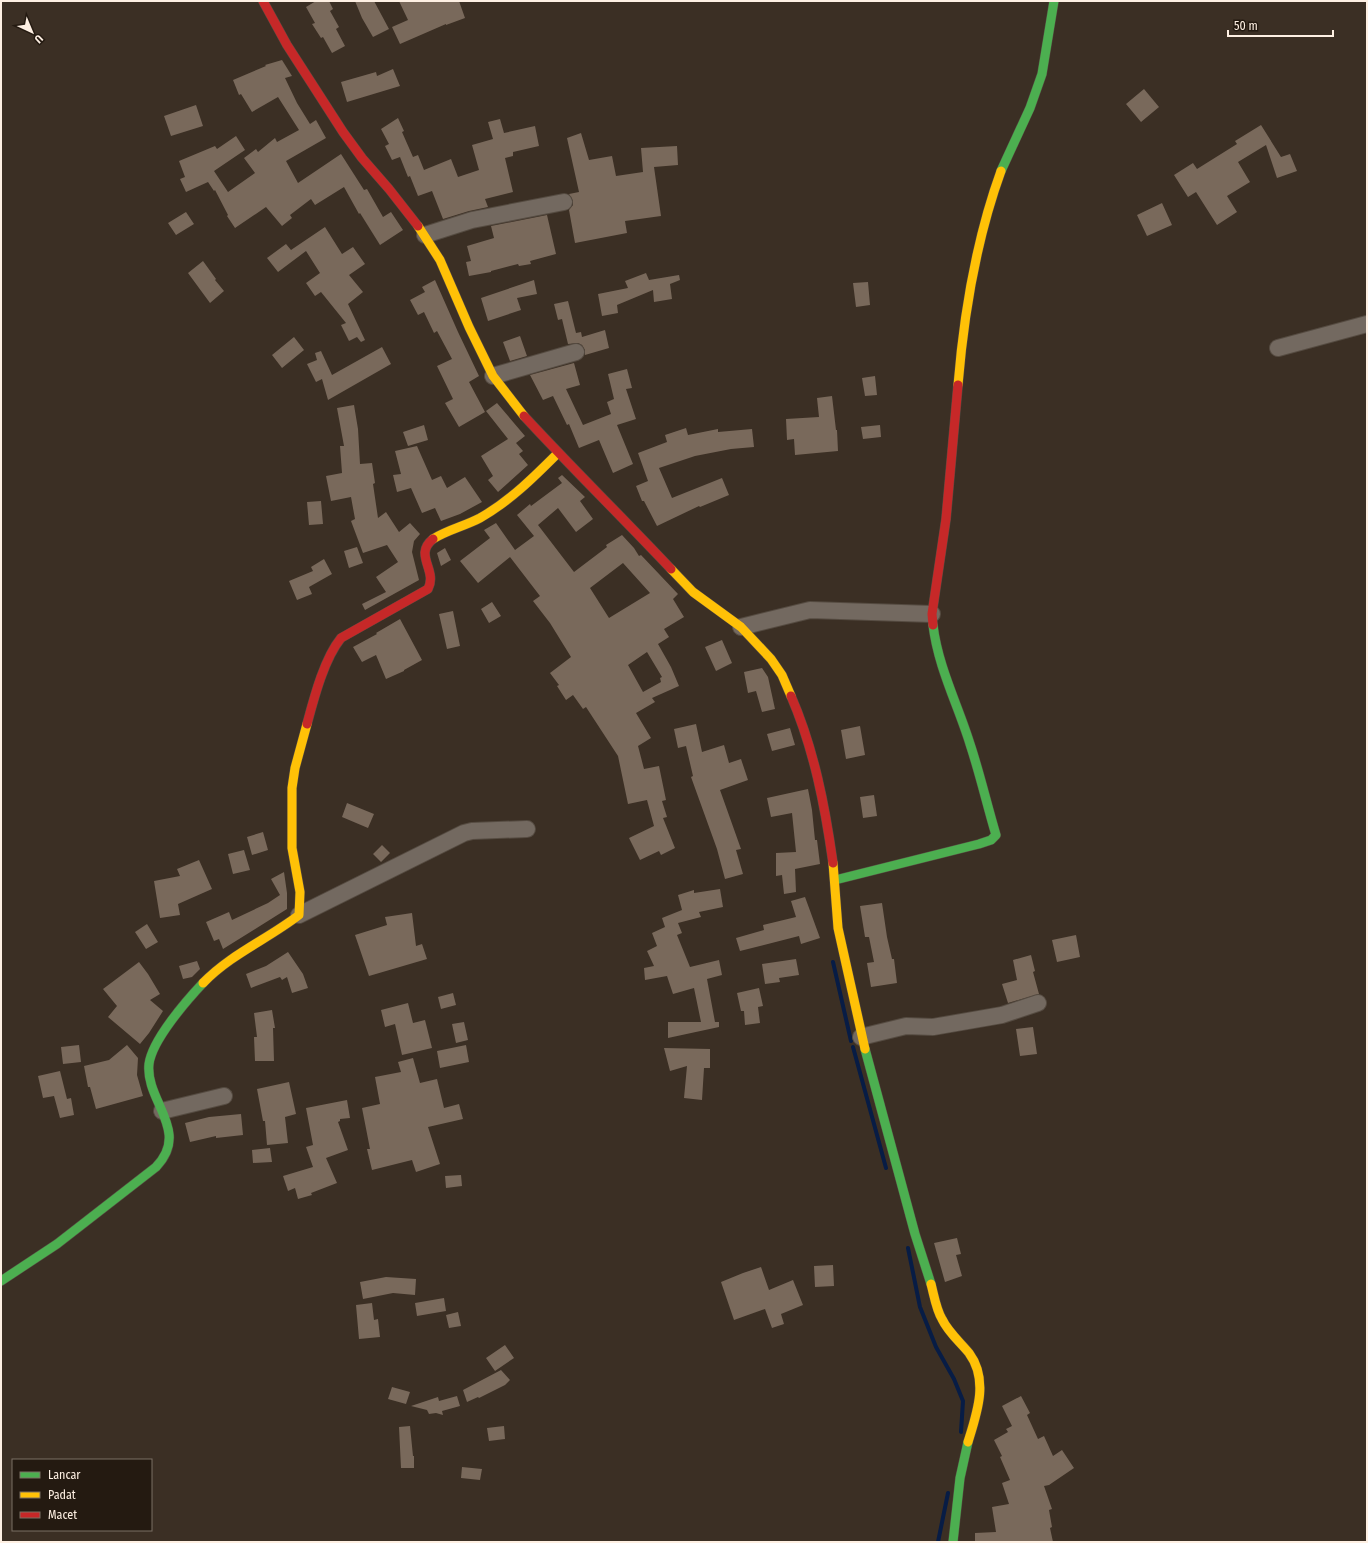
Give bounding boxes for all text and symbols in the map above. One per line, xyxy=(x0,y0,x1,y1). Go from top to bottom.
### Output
north arrow xyxy=(12,12,52,52)
scale bar xyxy=(1228,12,1333,38)
text: 50 m xyxy=(1234,19,1258,33)
text: U xyxy=(32,32,45,46)
legend xyxy=(12,1459,152,1531)
text: Lancar xyxy=(48,1468,81,1482)
text: Padat xyxy=(48,1488,76,1502)
text: Macet xyxy=(48,1508,77,1522)

